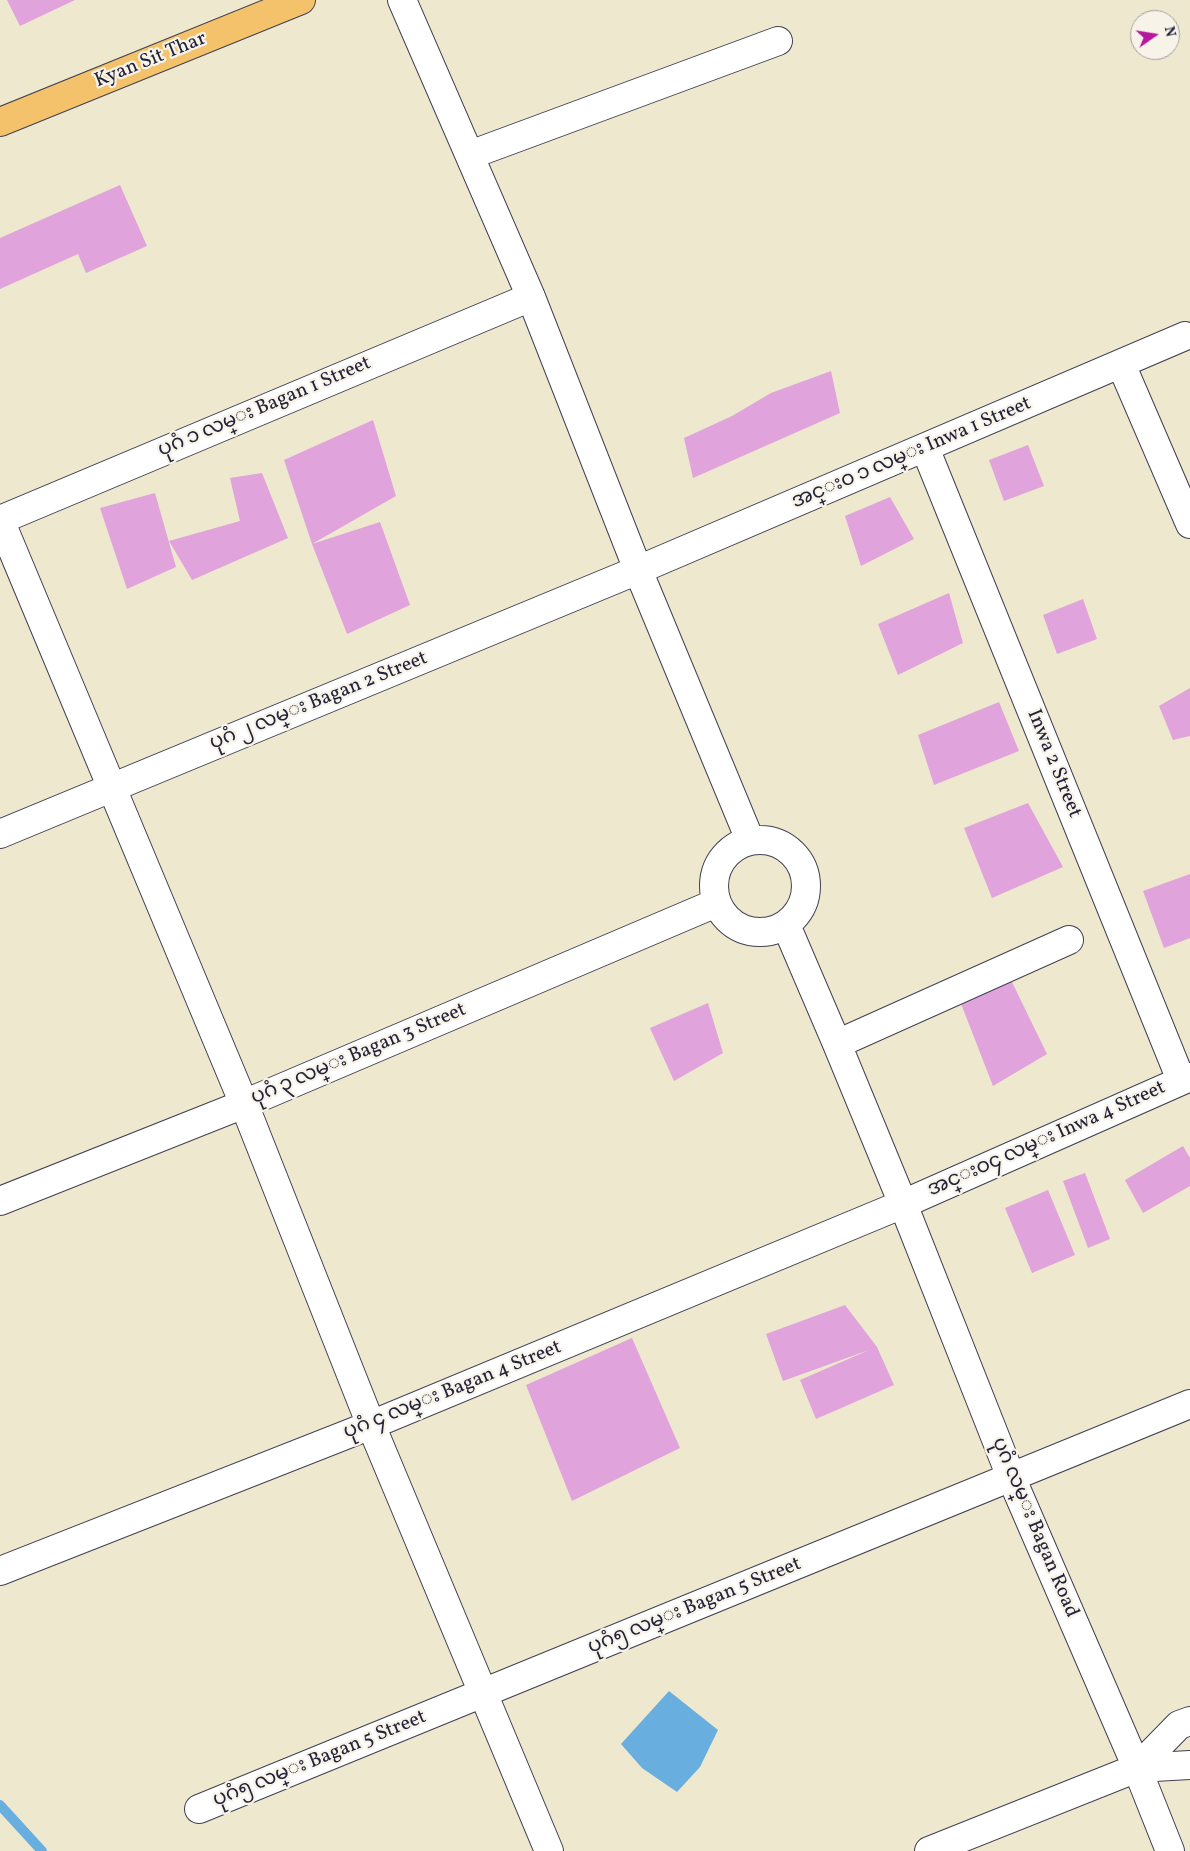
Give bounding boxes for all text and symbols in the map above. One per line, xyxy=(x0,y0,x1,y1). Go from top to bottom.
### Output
north arrow xyxy=(1130,10,1180,60)
text: N xyxy=(1159,25,1180,39)
street label: Kyan Sit Thar xyxy=(92,28,210,94)
street label: ပုဂံ ၁ လမ္း Bagan 1 Street xyxy=(155,352,375,464)
street label: အင္းဝ ၁ လမ္း Inwa 1 Street xyxy=(789,393,1035,515)
street label: ပုဂံ ၂ လမ္း Bagan 2 Street xyxy=(207,647,431,757)
street label: Inwa 2 Street xyxy=(1020,706,1086,822)
street label: ပုဂံ ၃ လမ္း Bagan 3 Street xyxy=(248,999,470,1111)
street label: အင္းဝ၄ လမ္း Inwa 4 Street xyxy=(924,1077,1170,1203)
street label: ပုဂံ ၄ လမ္း Bagan 4 Street xyxy=(340,1336,566,1446)
street label: ပုဂံ လမ္း Bagan Road xyxy=(985,1434,1083,1622)
street label: ပုဂံ၅ လမ္း Bagan 5 Street xyxy=(585,1553,805,1661)
street label: ပုဂံ၅ လမ္း Bagan 5 Street xyxy=(210,1706,430,1814)

